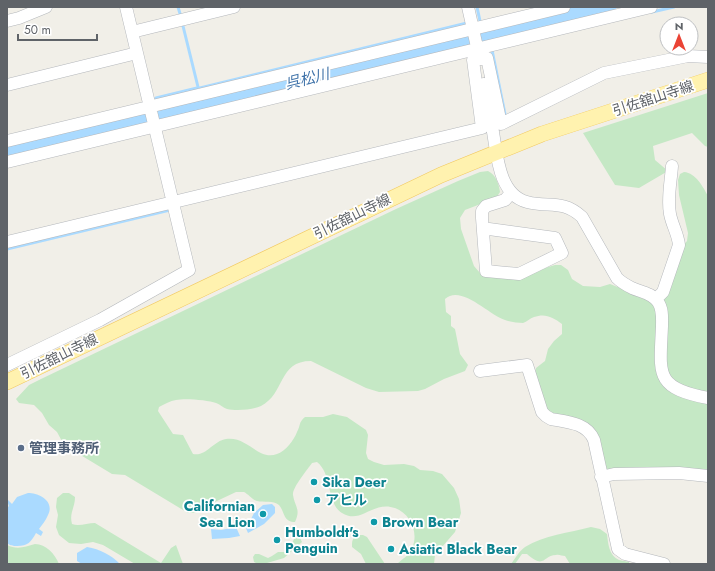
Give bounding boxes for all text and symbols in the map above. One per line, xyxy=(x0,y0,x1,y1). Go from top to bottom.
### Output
scale bar xyxy=(18,16,97,42)
north arrow xyxy=(659,16,699,56)
text: N xyxy=(675,18,683,34)
text: 50 m xyxy=(24,21,51,39)
water label: 呉松川 xyxy=(282,62,333,95)
street label: 引佐舘山寺線 xyxy=(610,76,696,120)
street label: 引佐舘山寺線 xyxy=(310,189,394,243)
street label: 引佐舘山寺線 xyxy=(17,329,101,383)
place label: 管理事務所 xyxy=(29,438,99,458)
marker: 管理事務所 xyxy=(16,443,26,453)
place label: Sika Deer xyxy=(322,472,387,492)
marker: Sika Deer xyxy=(309,477,319,487)
place label: アヒル xyxy=(325,490,367,510)
marker: アヒル xyxy=(312,495,322,505)
place label: Californian Sea Lion xyxy=(184,496,255,532)
marker: Californian Sea Lion xyxy=(258,509,268,519)
place label: Brown Bear xyxy=(382,512,459,532)
marker: Brown Bear xyxy=(369,517,379,527)
place label: Humboldt's Penguin xyxy=(285,522,359,558)
marker: Humboldt's Penguin xyxy=(272,535,282,545)
place label: Asiatic Black Bear xyxy=(398,539,517,559)
marker: Asiatic Black Bear xyxy=(386,544,396,554)

